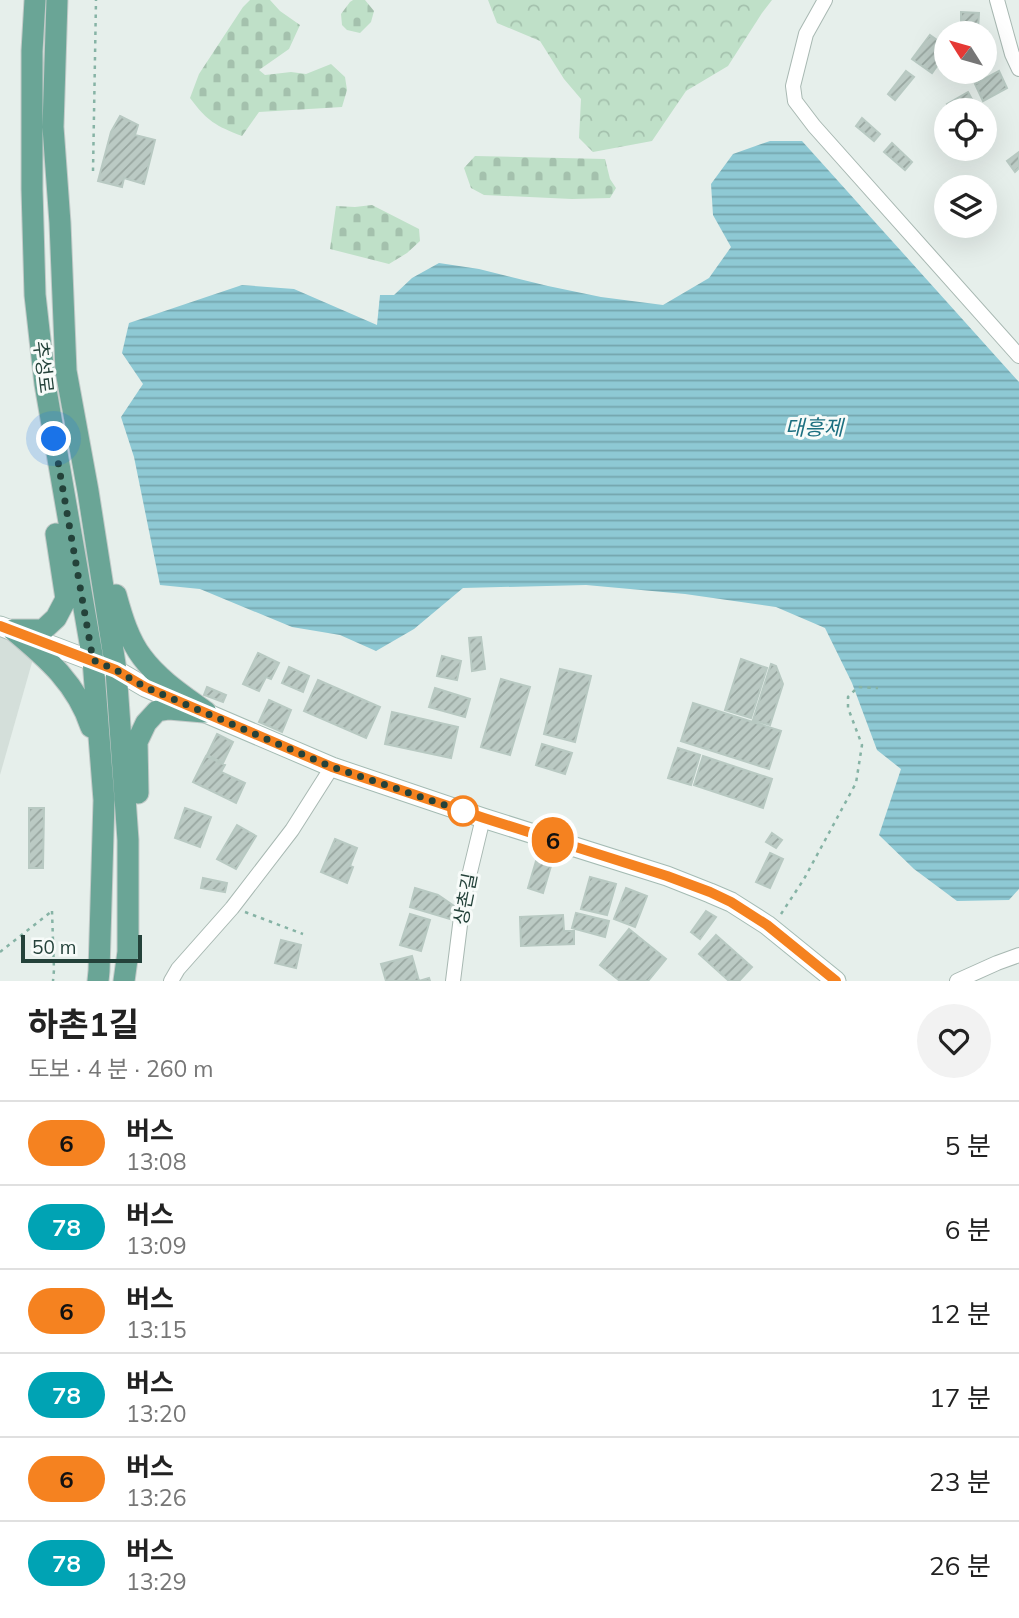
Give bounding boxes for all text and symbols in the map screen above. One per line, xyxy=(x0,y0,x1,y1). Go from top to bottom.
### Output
north arrow xyxy=(934,21,998,84)
map controls xyxy=(934,21,997,238)
button: locate xyxy=(934,98,997,161)
button: layers xyxy=(934,175,997,238)
street label: 추성로 xyxy=(29,340,59,394)
water label: 대흥제 xyxy=(785,414,846,440)
your location xyxy=(36,421,71,456)
unlabelled marker xyxy=(448,796,478,826)
line badge: 6 xyxy=(530,817,576,863)
text: 6 xyxy=(546,825,560,855)
street label: 상촌길 xyxy=(448,871,482,927)
scale bar xyxy=(21,932,142,964)
text: 50 m xyxy=(32,935,76,959)
text: 하촌1길 xyxy=(28,1003,139,1044)
button: heart xyxy=(917,1004,991,1078)
text: 도보 · 4 분 · 260 m xyxy=(28,1054,214,1083)
text: 버스 xyxy=(126,1114,174,1147)
text: 6 xyxy=(59,1128,74,1158)
text: 5 분 xyxy=(945,1129,991,1162)
text: 13:08 xyxy=(126,1147,186,1176)
text: 버스 xyxy=(126,1198,174,1231)
text: 78 xyxy=(52,1212,81,1242)
text: 6 분 xyxy=(945,1213,991,1246)
text: 13:09 xyxy=(126,1231,186,1260)
text: 버스 xyxy=(126,1282,174,1315)
text: 6 xyxy=(59,1296,74,1326)
text: 12 분 xyxy=(929,1297,991,1330)
text: 13:15 xyxy=(126,1315,186,1344)
text: 버스 xyxy=(126,1366,174,1399)
text: 78 xyxy=(52,1380,81,1410)
text: 17 분 xyxy=(929,1381,991,1414)
text: 13:20 xyxy=(126,1399,186,1428)
text: 버스 xyxy=(126,1450,174,1483)
text: 6 xyxy=(59,1464,74,1494)
text: 23 분 xyxy=(929,1465,991,1498)
text: 13:26 xyxy=(126,1483,186,1512)
text: 버스 xyxy=(126,1534,174,1567)
text: 78 xyxy=(52,1548,81,1578)
text: 26 분 xyxy=(929,1549,991,1582)
text: 13:29 xyxy=(126,1567,186,1596)

